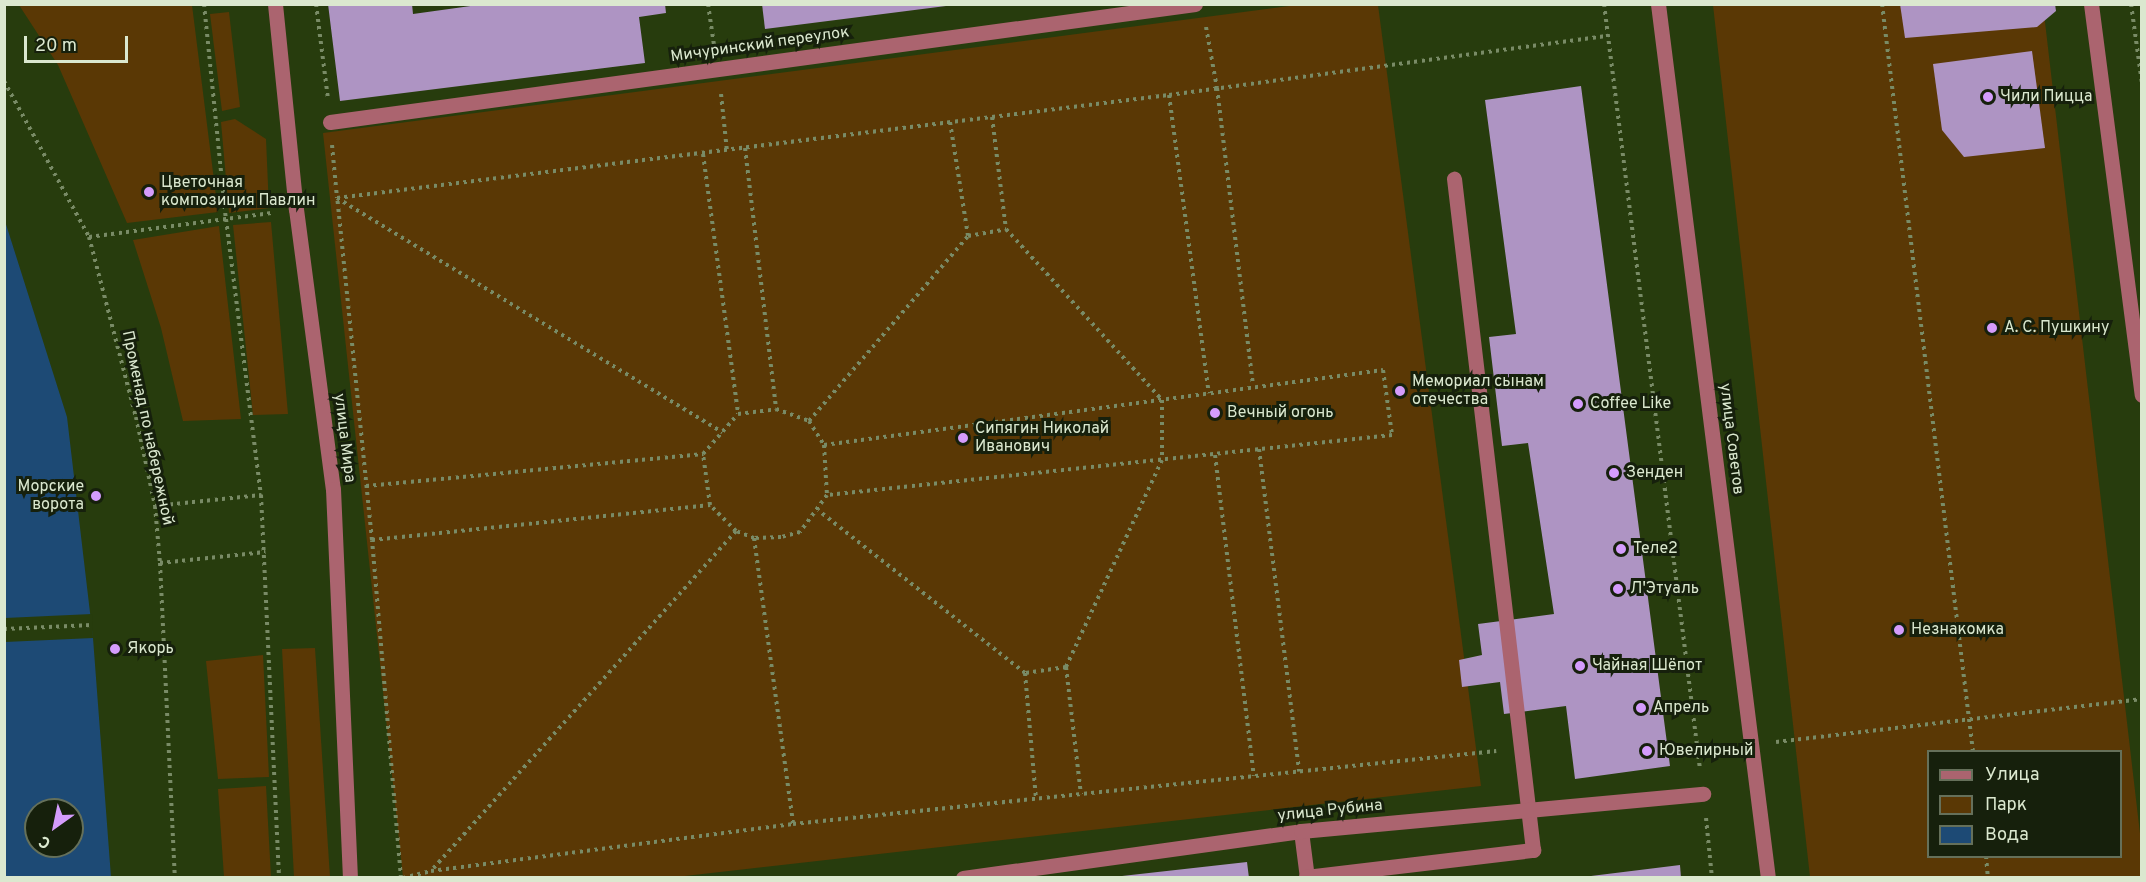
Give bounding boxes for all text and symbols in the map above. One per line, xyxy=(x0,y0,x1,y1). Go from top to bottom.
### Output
street label: Мичуринский переулок xyxy=(669,23,851,67)
scale bar xyxy=(27,24,130,62)
text: 20 m xyxy=(35,35,77,58)
place label: Чили Пицца xyxy=(2000,87,2092,107)
marker: Чили Пицца xyxy=(1981,90,1995,104)
place label: Цветочная композиция Павлин xyxy=(161,173,315,211)
marker: Цветочная композиция Павлин xyxy=(142,185,156,199)
place label: А. С. Пушкину xyxy=(2004,318,2109,338)
marker: А. С. Пушкину xyxy=(1985,321,1999,335)
street label: Променад по набережной xyxy=(117,329,177,527)
place label: Мемориал сынам отечества xyxy=(1412,372,1544,410)
street label: улица Советов xyxy=(1715,382,1747,496)
marker: Мемориал сынам отечества xyxy=(1393,384,1407,398)
street label: улица Мира xyxy=(329,392,359,484)
place label: Coffee Like xyxy=(1590,394,1671,414)
marker: Coffee Like xyxy=(1571,397,1585,411)
place label: Вечный огонь xyxy=(1227,403,1334,423)
marker: Вечный огонь xyxy=(1208,406,1222,420)
place label: Сипягин Николай Иванович xyxy=(975,419,1109,457)
marker: Сипягин Николай Иванович xyxy=(956,431,970,445)
place label: Зенден xyxy=(1626,463,1683,483)
marker: Зенден xyxy=(1607,466,1621,480)
place label: Морские ворота xyxy=(18,477,84,515)
marker: Морские ворота xyxy=(89,489,103,503)
place label: Теле2 xyxy=(1633,539,1678,559)
marker: Теле2 xyxy=(1614,542,1628,556)
place label: Л'Этуаль xyxy=(1630,579,1699,599)
marker: Л'Этуаль xyxy=(1611,582,1625,596)
place label: Незнакомка xyxy=(1911,620,2004,640)
marker: Незнакомка xyxy=(1892,623,1906,637)
place label: Якорь xyxy=(127,639,174,659)
marker: Якорь xyxy=(108,642,122,656)
place label: Чайная Шёпот xyxy=(1592,656,1702,676)
marker: Чайная Шёпот xyxy=(1573,659,1587,673)
place label: Апрель xyxy=(1653,698,1709,718)
marker: Апрель xyxy=(1634,701,1648,715)
place label: Ювелирный xyxy=(1659,741,1753,761)
marker: Ювелирный xyxy=(1640,744,1654,758)
legend xyxy=(1927,750,2122,858)
text: Улица xyxy=(1985,764,2039,787)
text: Парк xyxy=(1985,794,2027,817)
street label: улица Рубина xyxy=(1277,796,1383,826)
north arrow xyxy=(24,798,84,858)
text: Вода xyxy=(1985,824,2029,847)
text: С xyxy=(36,830,55,853)

